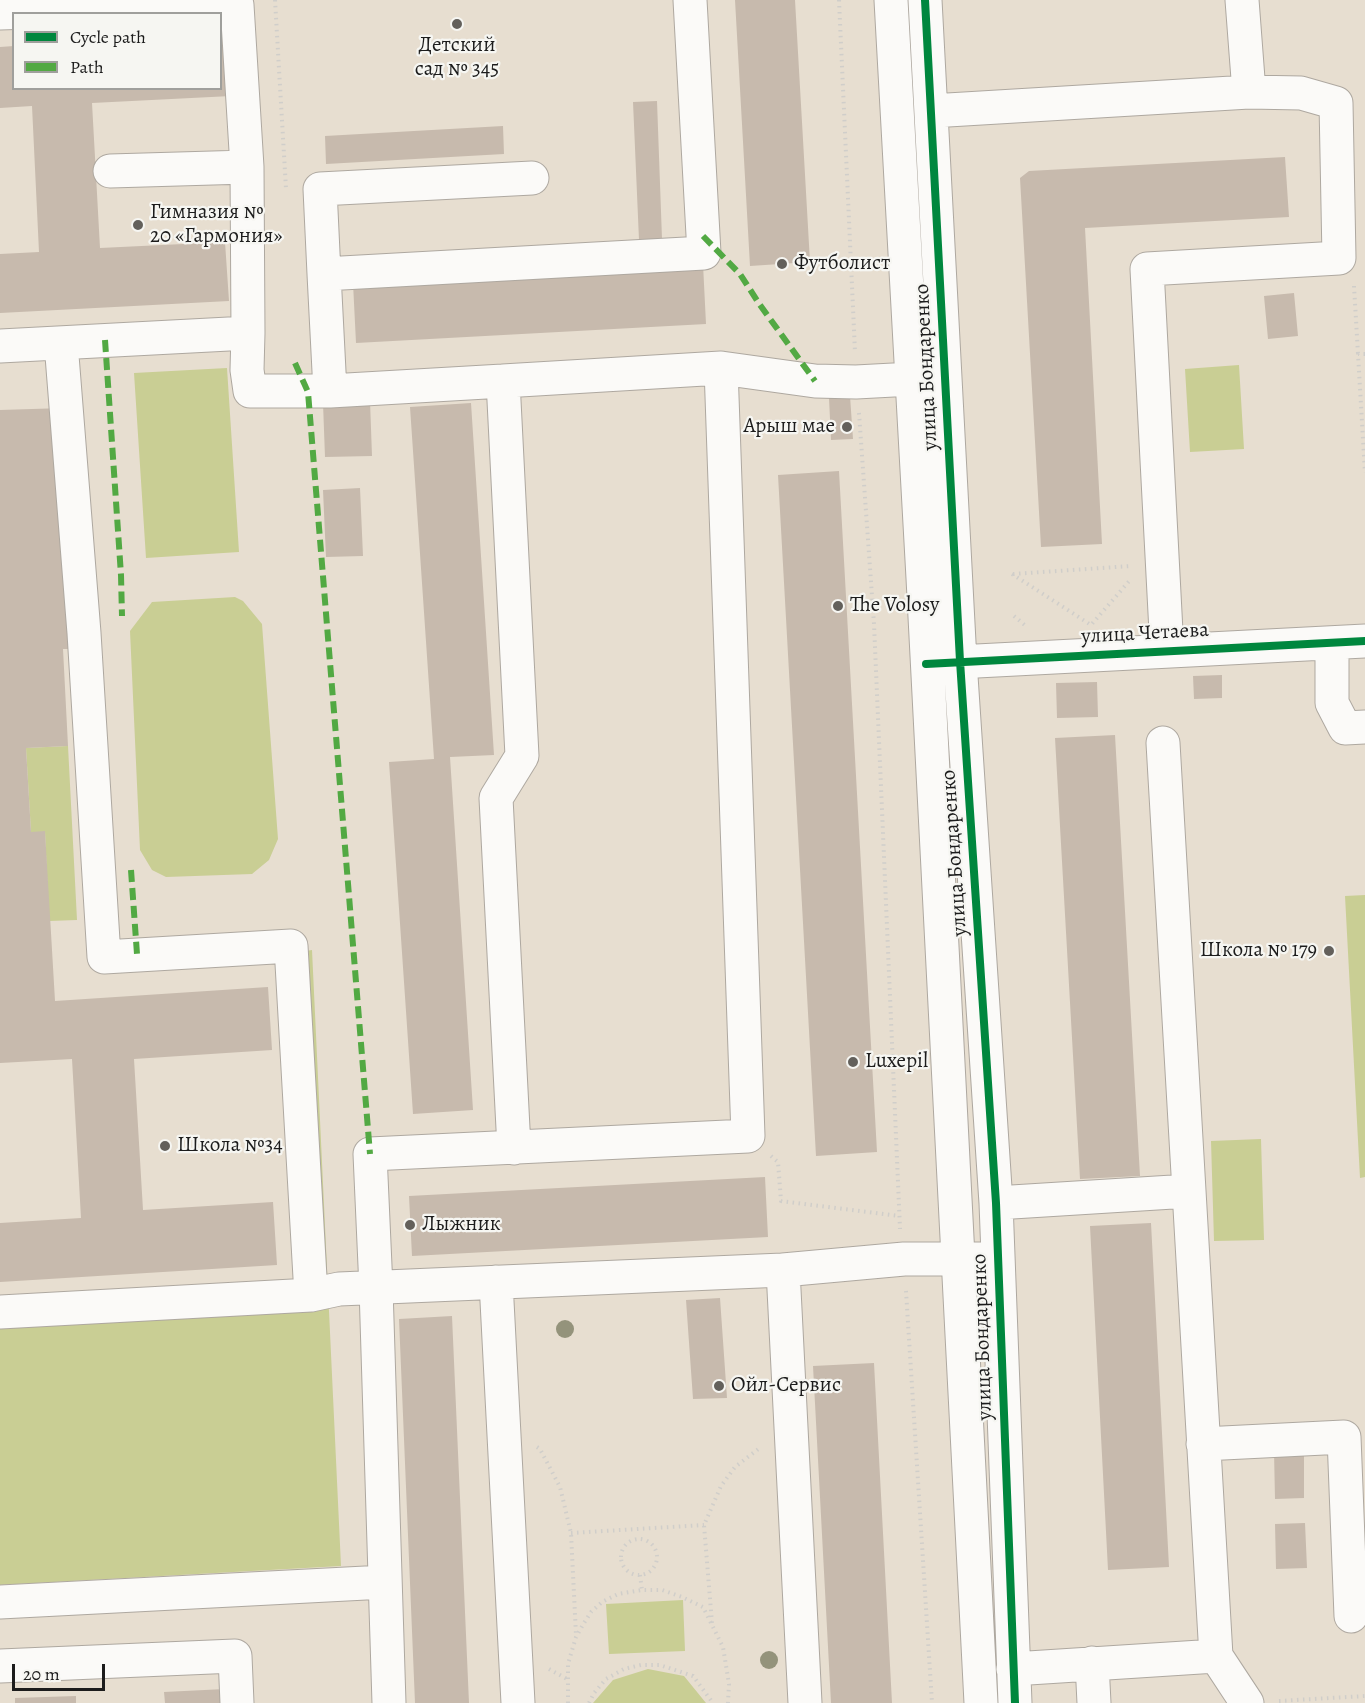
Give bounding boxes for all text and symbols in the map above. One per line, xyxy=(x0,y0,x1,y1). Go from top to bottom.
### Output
legend xyxy=(12,12,222,90)
marker: Детский сад № 345 xyxy=(450,17,464,31)
text: Cycle path xyxy=(70,25,146,49)
place label: Детский сад № 345 xyxy=(415,33,499,83)
text: Path xyxy=(70,55,104,79)
place label: Гимназия № 20 «Гармония» xyxy=(150,200,282,250)
marker: Гимназия № 20 «Гармония» xyxy=(131,218,145,232)
place label: Футболист xyxy=(794,251,890,277)
marker: Футболист xyxy=(775,257,789,271)
street label: улица Бондаренко xyxy=(910,283,944,451)
place label: Арыш мае xyxy=(743,414,835,440)
marker: Арыш мае xyxy=(840,420,854,434)
place label: The Volosy xyxy=(850,593,939,619)
marker: The Volosy xyxy=(831,599,845,613)
street label: улица Четаева xyxy=(1081,618,1209,650)
street label: улица Бондаренко xyxy=(937,769,973,937)
place label: Школа № 179 xyxy=(1200,938,1317,964)
marker: Школа № 179 xyxy=(1322,944,1336,958)
place label: Luxepil xyxy=(865,1049,928,1075)
marker: Luxepil xyxy=(846,1055,860,1069)
place label: Школа №34 xyxy=(177,1133,283,1159)
marker: Школа №34 xyxy=(158,1139,172,1153)
place label: Лыжник xyxy=(422,1212,501,1238)
marker: Лыжник xyxy=(403,1218,417,1232)
street label: улица Бондаренко xyxy=(967,1253,999,1421)
place label: Ойл-Сервис xyxy=(731,1373,841,1399)
marker: Ойл-Сервис xyxy=(712,1379,726,1393)
scale bar xyxy=(15,1652,108,1690)
text: 20 m xyxy=(23,1662,60,1686)

